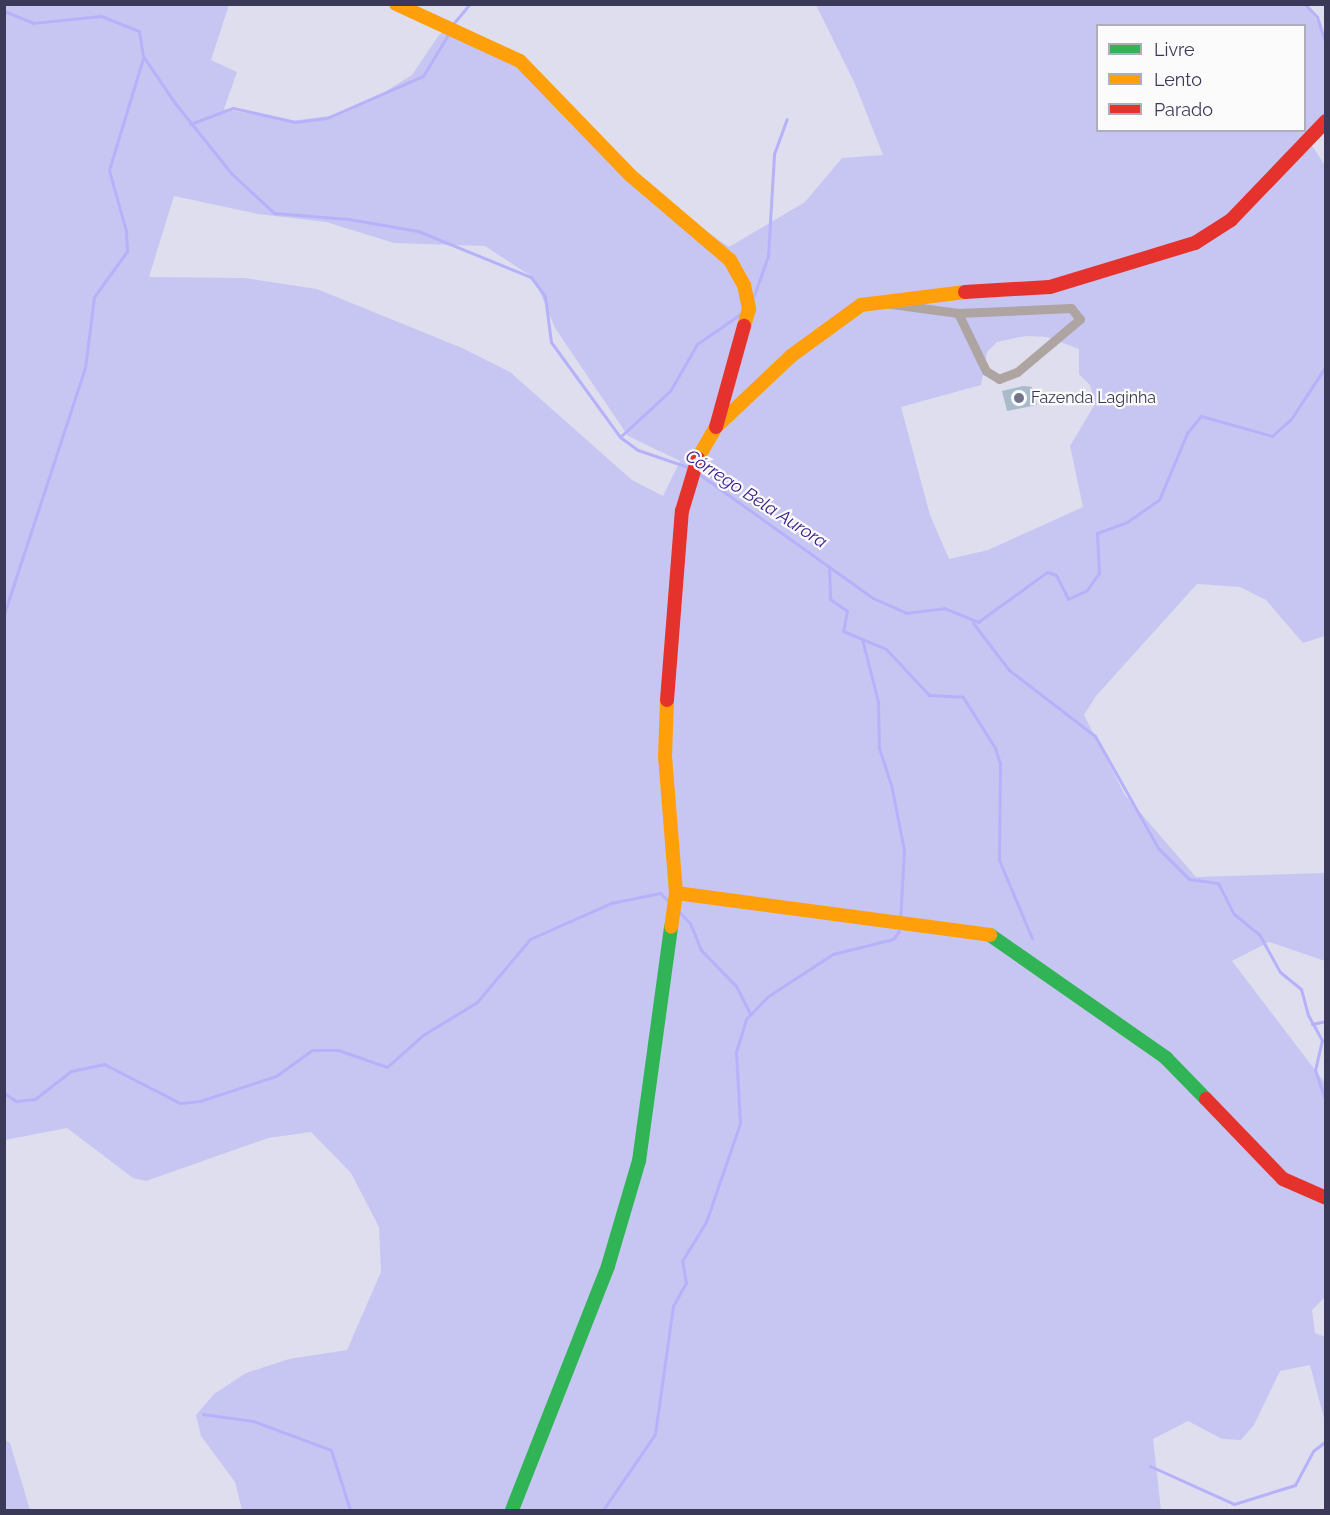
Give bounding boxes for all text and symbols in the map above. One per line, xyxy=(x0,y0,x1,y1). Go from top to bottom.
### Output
legend xyxy=(1096,24,1306,132)
text: Livre xyxy=(1154,39,1195,60)
text: Lento xyxy=(1154,69,1202,90)
text: Parado xyxy=(1154,99,1213,120)
place label: Fazenda Laginha xyxy=(1031,388,1156,408)
marker: Fazenda Laginha xyxy=(1012,391,1026,405)
water label: Córrego Bela Aurora xyxy=(681,445,831,553)

